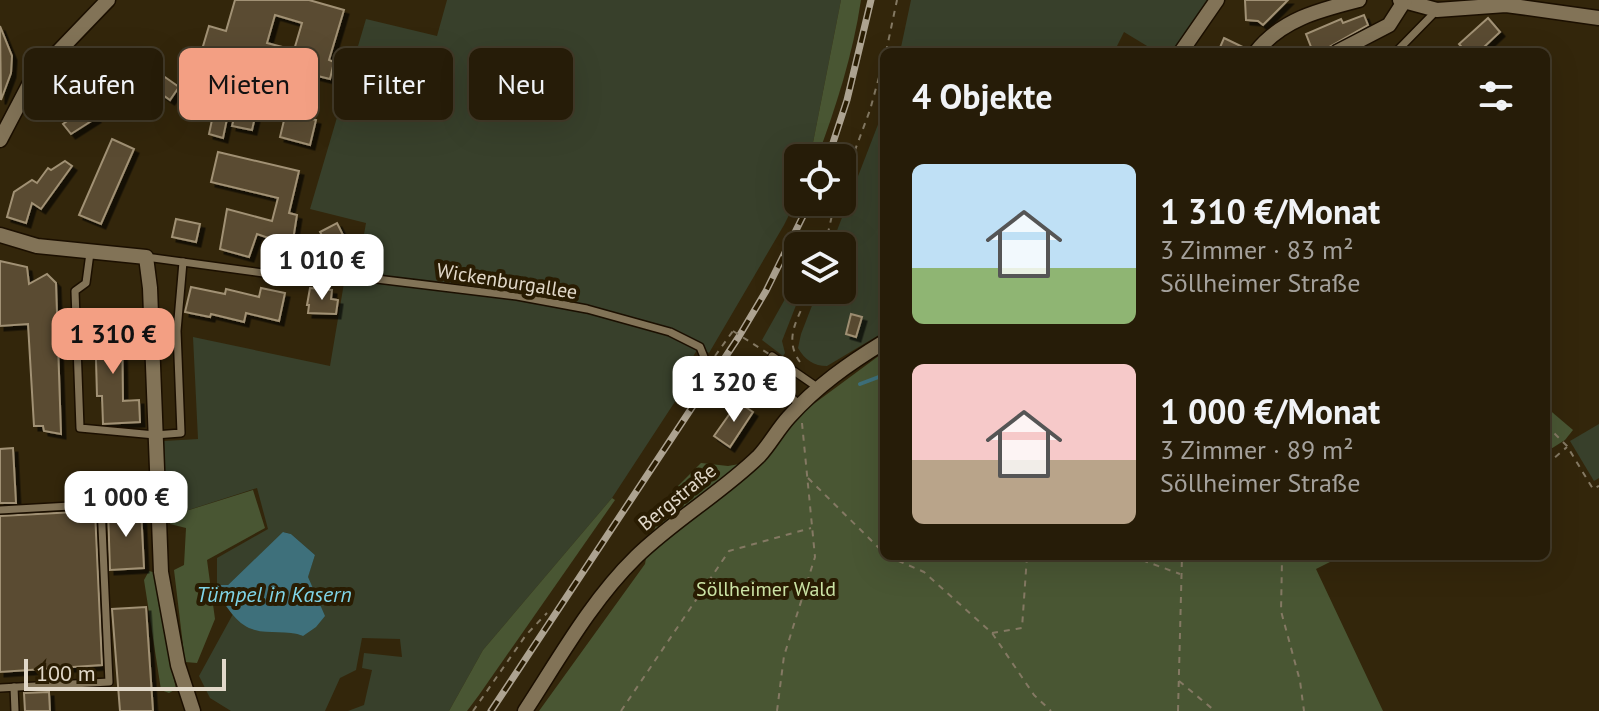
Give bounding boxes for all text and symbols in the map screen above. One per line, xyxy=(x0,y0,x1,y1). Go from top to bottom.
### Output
chip: Kaufen xyxy=(24,48,163,120)
chip: Mieten xyxy=(179,48,318,120)
chip: Filter xyxy=(334,48,453,120)
chip: Neu xyxy=(469,48,573,120)
text: 4 Objekte xyxy=(912,74,1053,118)
icon: filters xyxy=(1474,74,1518,118)
map controls xyxy=(784,144,856,304)
button: locate xyxy=(784,144,856,216)
text: 1 310 €/Monat xyxy=(1160,189,1380,233)
icon: home xyxy=(976,196,1072,292)
button: layers xyxy=(784,232,856,304)
text: 3 Zimmer · 83 m² xyxy=(1160,233,1353,266)
pin: 1 010 € xyxy=(248,234,396,302)
text: 1 010 € xyxy=(279,243,365,276)
street label: Wickenburgallee xyxy=(435,257,579,305)
text: Söllheimer Straße xyxy=(1160,266,1360,299)
pin: 1 310 € xyxy=(39,308,187,376)
text: 1 310 € xyxy=(70,317,156,350)
pin: 1 320 € xyxy=(660,356,808,424)
text: 1 320 € xyxy=(691,365,777,398)
text: 1 000 €/Monat xyxy=(1160,389,1380,433)
icon: home xyxy=(976,396,1072,492)
text: 3 Zimmer · 89 m² xyxy=(1160,433,1353,466)
street label: Bergstraße xyxy=(633,458,721,536)
text: Söllheimer Straße xyxy=(1160,466,1360,499)
pin: 1 000 € xyxy=(52,471,200,539)
text: 1 000 € xyxy=(83,480,169,513)
park label: Söllheimer Wald xyxy=(696,576,836,602)
water label: Tümpel in Kasern xyxy=(196,580,352,608)
scale bar xyxy=(24,655,226,691)
text: 100 m xyxy=(36,659,96,687)

